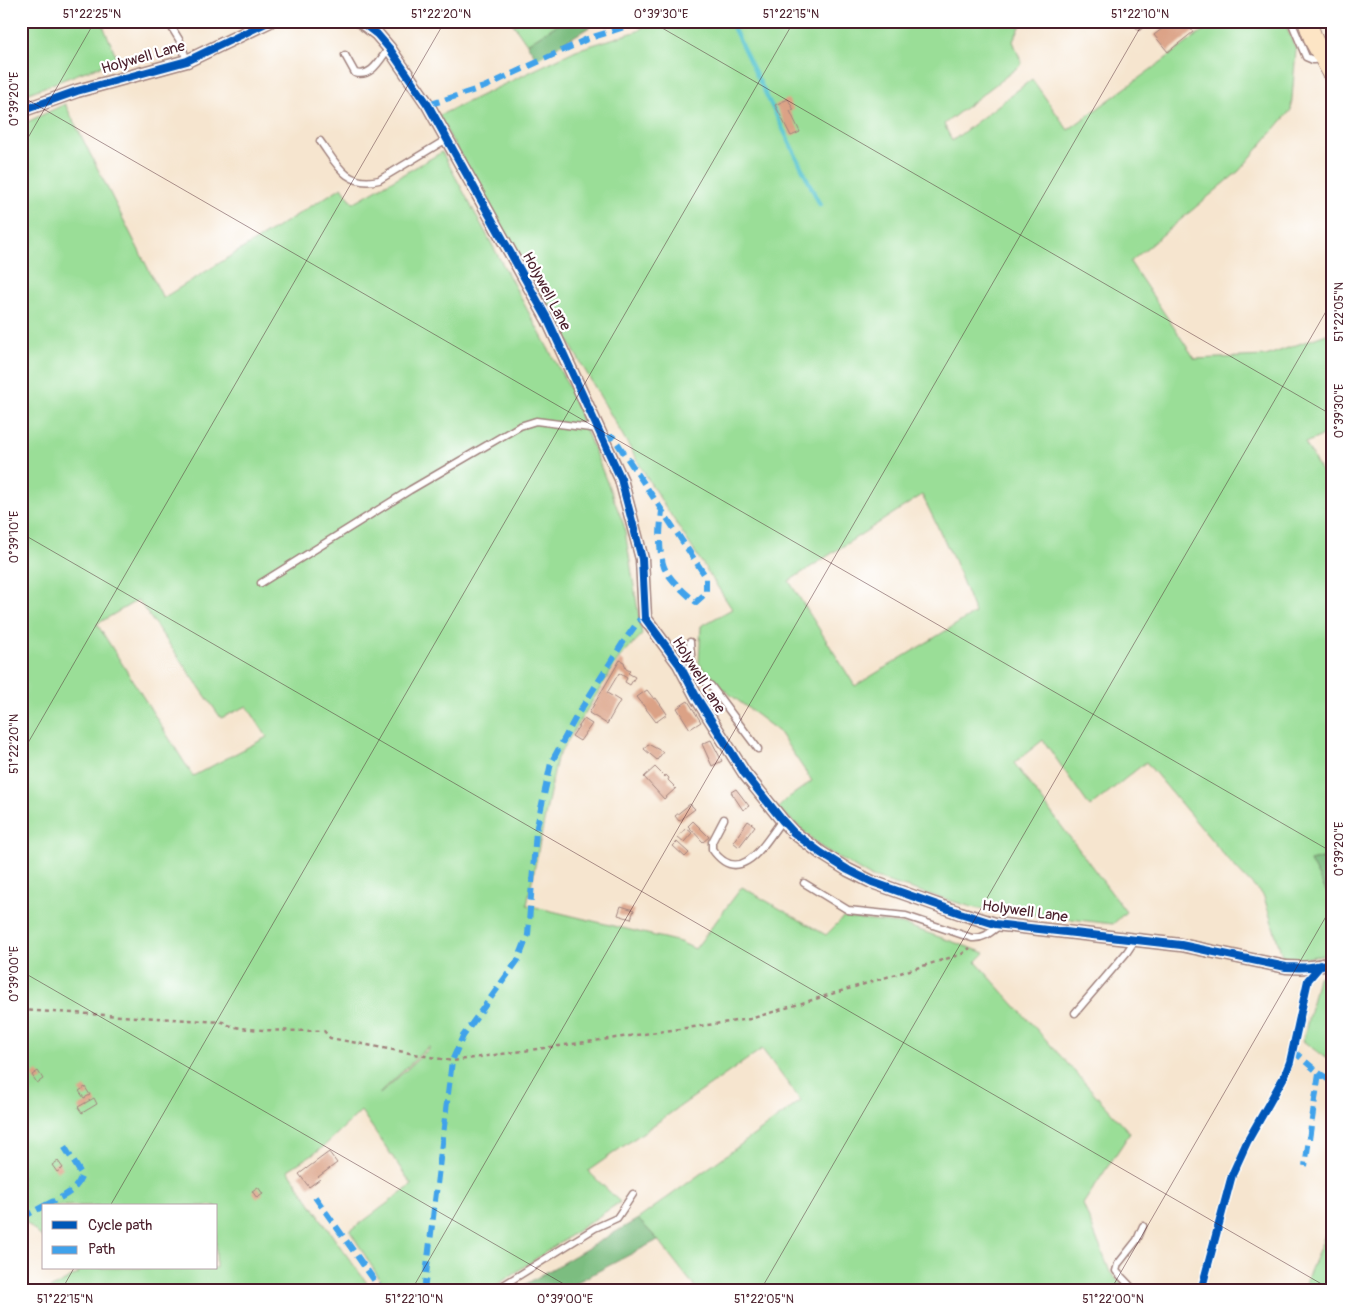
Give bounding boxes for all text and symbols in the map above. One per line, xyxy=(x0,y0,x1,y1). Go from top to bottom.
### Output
text: 51°22'25"N xyxy=(63,7,121,22)
text: 51°22'20"N xyxy=(411,7,471,22)
text: 0°39'30"E xyxy=(634,7,688,22)
text: 51°22'15"N xyxy=(763,7,819,22)
text: 51°22'10"N xyxy=(1111,7,1169,22)
street label: Holywell Lane xyxy=(99,36,188,79)
text: 0°39'20"E xyxy=(7,72,22,126)
street label: Holywell Lane xyxy=(518,249,575,334)
text: 51°22'05"N xyxy=(1332,282,1347,342)
text: 0°39'30"E xyxy=(1332,384,1347,438)
text: 0°39'10"E xyxy=(7,511,22,563)
street label: Holywell Lane xyxy=(668,634,730,717)
text: 51°22'20"N xyxy=(7,714,22,774)
text: 0°39'20"E xyxy=(1332,822,1347,876)
street label: Holywell Lane xyxy=(981,896,1070,927)
text: 0°39'00"E xyxy=(7,946,22,1002)
legend xyxy=(42,1204,218,1270)
text: Cycle path xyxy=(88,1216,152,1235)
text: Path xyxy=(88,1240,115,1259)
text: 51°22'15"N xyxy=(37,1292,93,1307)
text: 51°22'10"N xyxy=(385,1292,443,1307)
text: 0°39'00"E xyxy=(537,1292,593,1307)
text: 51°22'05"N xyxy=(734,1292,794,1307)
text: 51°22'00"N xyxy=(1082,1292,1144,1307)

